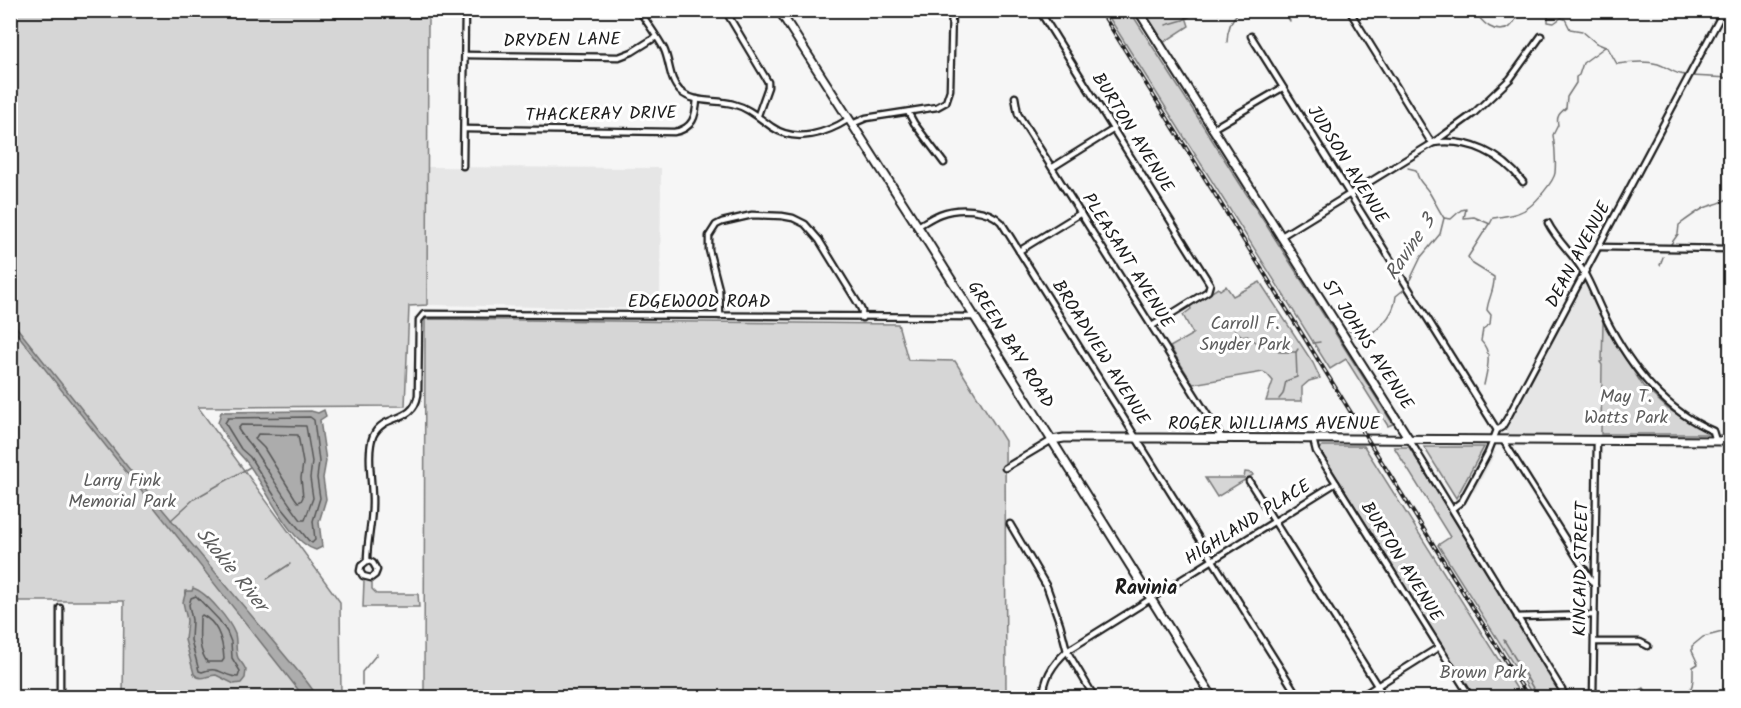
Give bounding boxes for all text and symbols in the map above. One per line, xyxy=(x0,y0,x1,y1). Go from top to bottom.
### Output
street label: DRYDEN LANE xyxy=(503,25,621,57)
street label: BURTON AVENUE xyxy=(1083,67,1181,199)
street label: THACKERAY DRIVE xyxy=(525,99,677,131)
street label: JUDSON AVENUE xyxy=(1299,100,1395,230)
street label: PLEASANT AVENUE xyxy=(1074,188,1181,335)
street label: DEAN AVENUE xyxy=(1539,196,1619,313)
water label: Ravine 3 xyxy=(1377,207,1446,287)
street label: BROADVIEW AVENUE xyxy=(1043,274,1157,432)
street label: ST JOHNS AVENUE xyxy=(1314,274,1421,417)
street label: GREEN BAY ROAD xyxy=(959,275,1061,415)
street label: EDGEWOOD ROAD xyxy=(628,288,771,317)
park label: Carroll F. Snyder Park xyxy=(1200,310,1291,360)
park label: May T. Watts Park xyxy=(1584,383,1669,433)
street label: ROGER WILLIAMS AVENUE xyxy=(1168,410,1381,439)
park label: Larry Fink Memorial Park xyxy=(68,467,176,517)
street label: HIGHLAND PLACE xyxy=(1179,472,1317,574)
street label: BURTON AVENUE xyxy=(1352,496,1450,628)
street label: KINCAID STREET xyxy=(1566,500,1598,637)
water label: Skokie River xyxy=(187,521,278,623)
district label: Ravinia xyxy=(1115,573,1177,605)
park label: Brown Park xyxy=(1439,659,1527,688)

